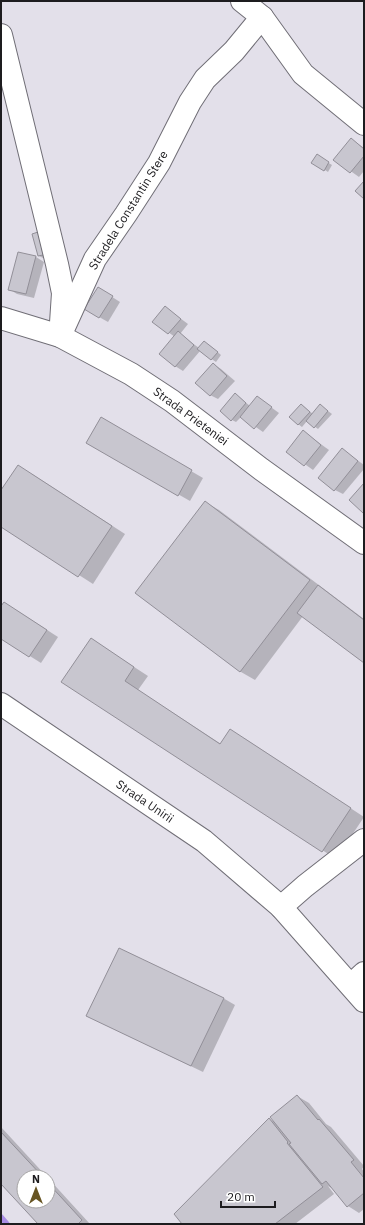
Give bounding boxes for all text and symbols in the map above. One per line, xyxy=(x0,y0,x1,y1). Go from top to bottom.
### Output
street label: Stradela Constantin Stere xyxy=(85,147,171,272)
street label: Strada Prieteniei xyxy=(150,384,232,448)
street label: Strada Unirii xyxy=(113,776,177,826)
north arrow xyxy=(16,1169,56,1209)
text: N xyxy=(32,1172,40,1186)
scale bar xyxy=(221,1183,275,1209)
text: 20 m xyxy=(227,1189,255,1204)

